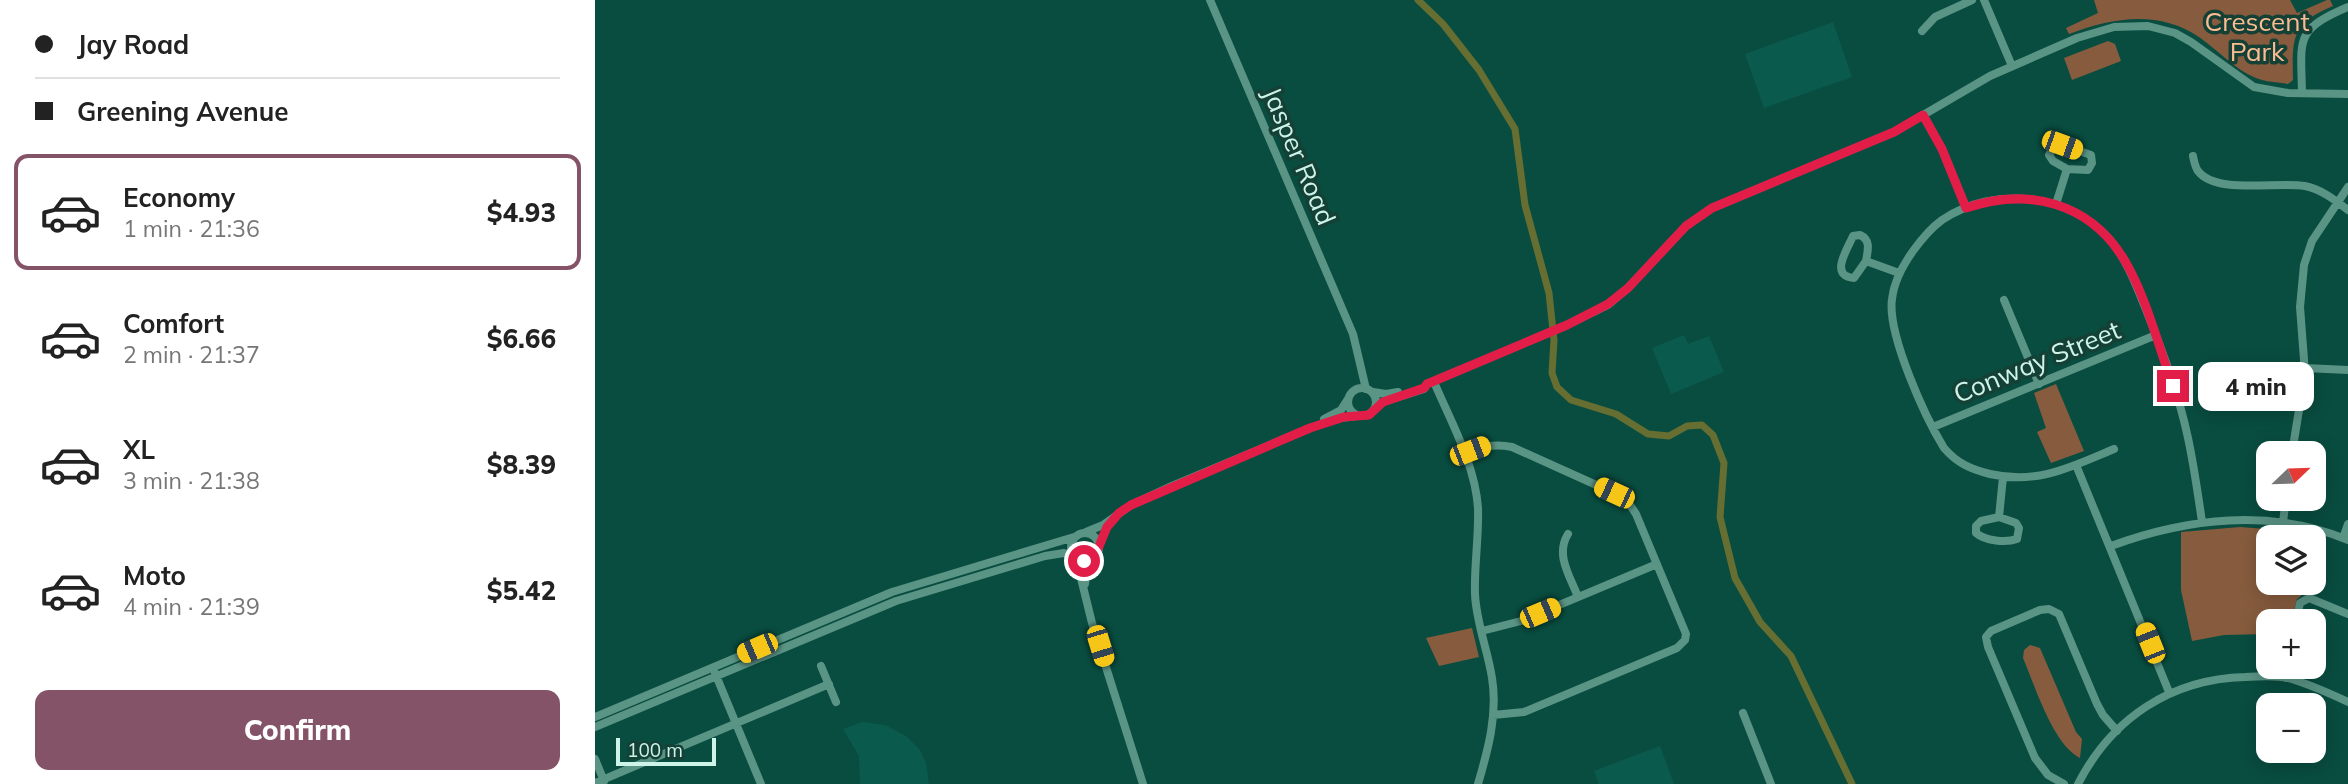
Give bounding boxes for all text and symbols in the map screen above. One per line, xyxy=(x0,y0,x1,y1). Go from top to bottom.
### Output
park label: Crescent Park xyxy=(2204,5,2310,68)
text: Jay Road xyxy=(77,28,189,61)
street label: Jasper Road xyxy=(1256,82,1343,230)
text: Greening Avenue xyxy=(77,95,289,128)
car xyxy=(2039,128,2086,162)
icon: car xyxy=(39,181,102,244)
text: Economy xyxy=(123,181,235,214)
text: $4.93 xyxy=(487,196,556,229)
text: 1 min · 21:36 xyxy=(123,214,260,243)
icon: car xyxy=(39,307,102,370)
text: Comfort xyxy=(123,307,224,340)
street label: Conway Street xyxy=(1949,313,2125,410)
text: $6.66 xyxy=(487,322,556,355)
text: 2 min · 21:37 xyxy=(123,340,260,369)
callout: 4 min xyxy=(2197,362,2313,410)
route end xyxy=(2157,370,2189,402)
text: 4 min xyxy=(2225,372,2287,401)
icon: car xyxy=(39,433,102,496)
text: XL xyxy=(123,433,155,466)
car xyxy=(1447,434,1494,468)
north arrow xyxy=(2256,441,2326,511)
map controls xyxy=(2256,441,2326,763)
text: $8.39 xyxy=(487,448,556,481)
text: 3 min · 21:38 xyxy=(123,466,260,495)
car xyxy=(1591,475,1638,511)
button: layers xyxy=(2256,525,2326,595)
route start xyxy=(1068,545,1100,577)
icon: car xyxy=(39,559,102,622)
text: Moto xyxy=(123,559,186,592)
text: $5.42 xyxy=(487,574,556,607)
text: 4 min · 21:39 xyxy=(123,592,260,621)
car xyxy=(1517,595,1564,631)
button: + xyxy=(2256,609,2326,679)
car xyxy=(2133,620,2168,666)
car xyxy=(1084,623,1117,669)
car xyxy=(734,630,781,666)
button: Confirm xyxy=(35,690,560,770)
button: − xyxy=(2256,693,2326,763)
scale bar xyxy=(616,735,716,767)
text: 100 m xyxy=(627,738,683,762)

